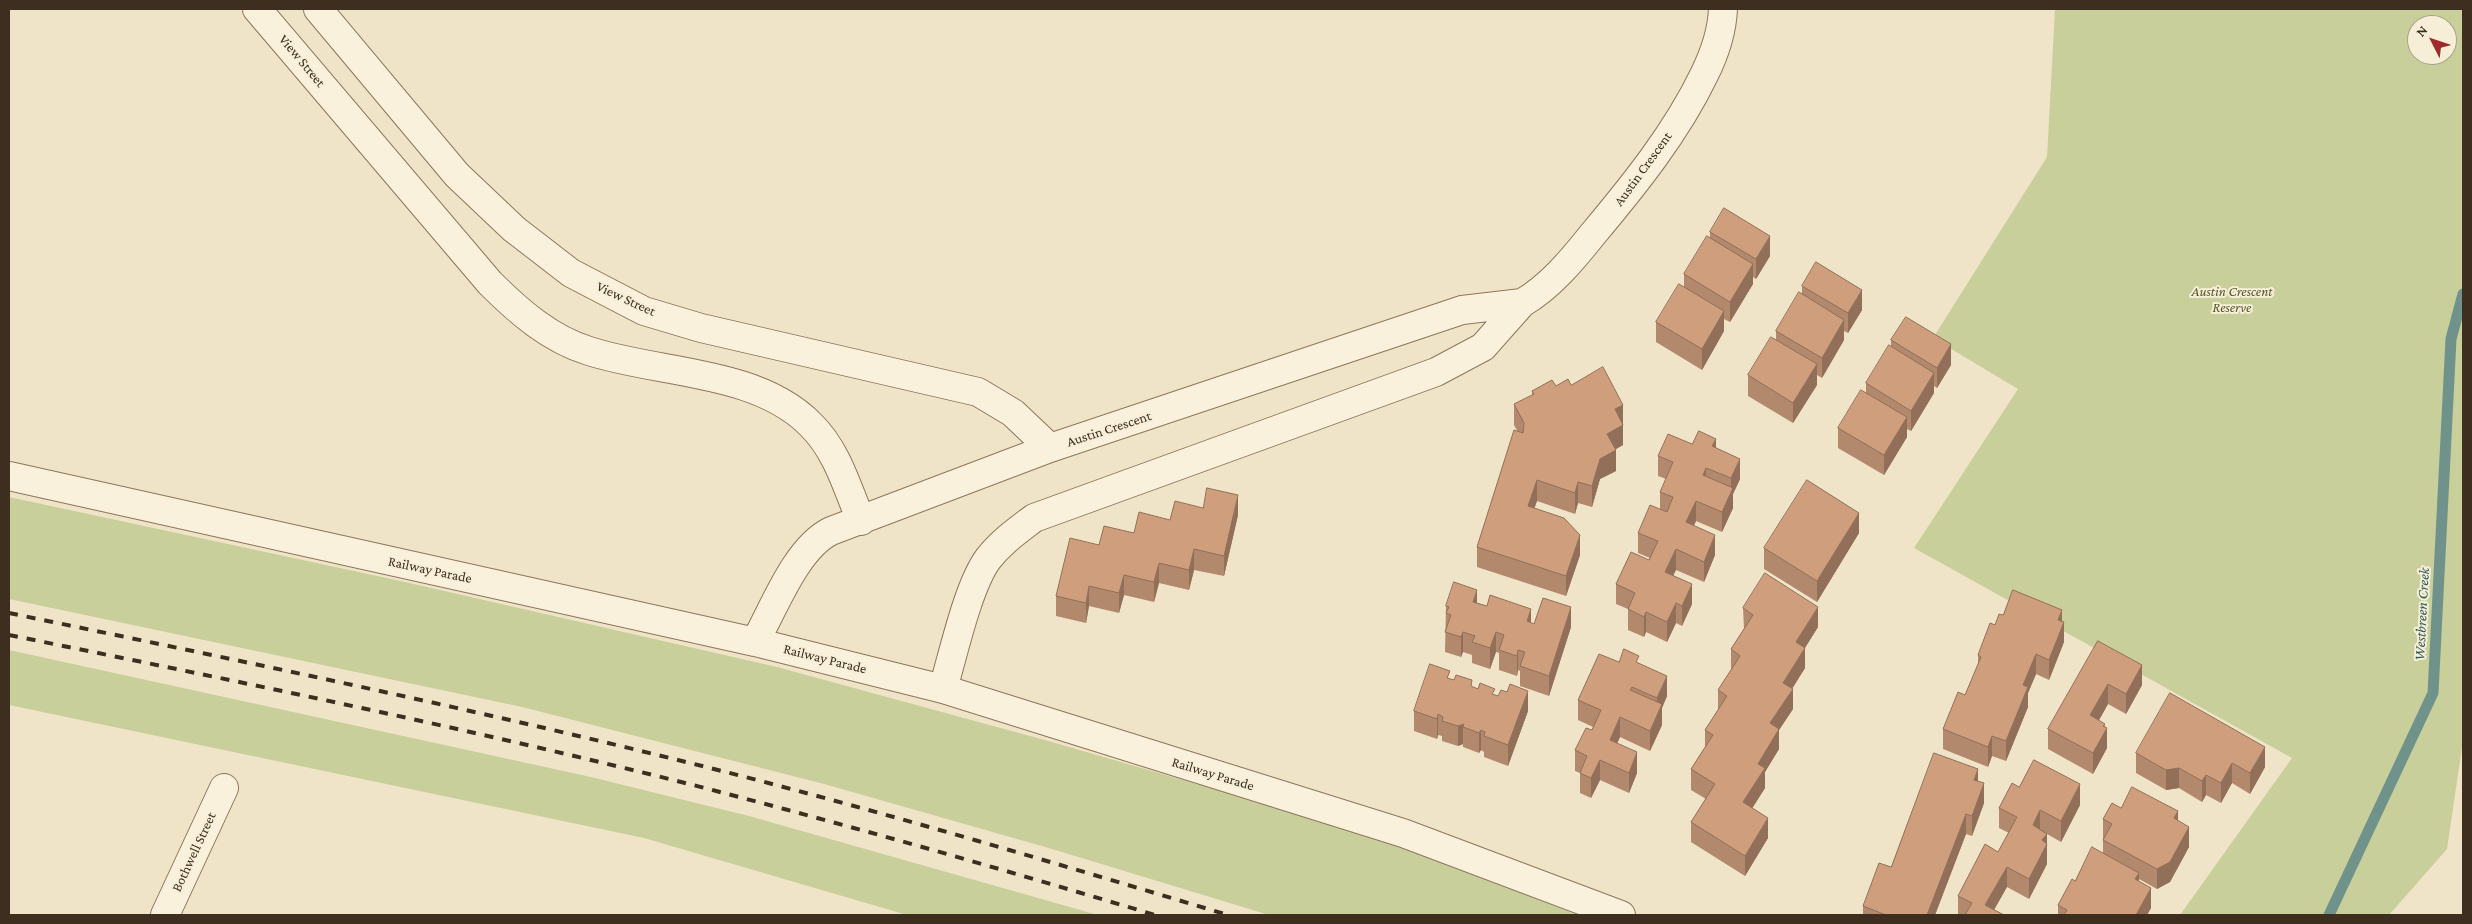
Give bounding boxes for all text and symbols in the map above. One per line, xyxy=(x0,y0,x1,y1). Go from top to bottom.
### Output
north arrow xyxy=(2407,15,2457,65)
text: N xyxy=(2412,22,2431,40)
street label: View Street xyxy=(275,31,329,91)
street label: Austin Crescent xyxy=(1610,129,1676,209)
street label: View Street xyxy=(594,278,658,320)
park label: Austin Crescent Reserve xyxy=(2192,284,2272,316)
street label: Austin Crescent xyxy=(1065,407,1153,451)
street label: Railway Parade xyxy=(387,553,473,587)
water label: Westbreen Creek xyxy=(2411,567,2433,661)
street label: Railway Parade xyxy=(782,641,868,677)
street label: Railway Parade xyxy=(1170,754,1256,794)
street label: Bothwell Street xyxy=(168,810,220,894)

